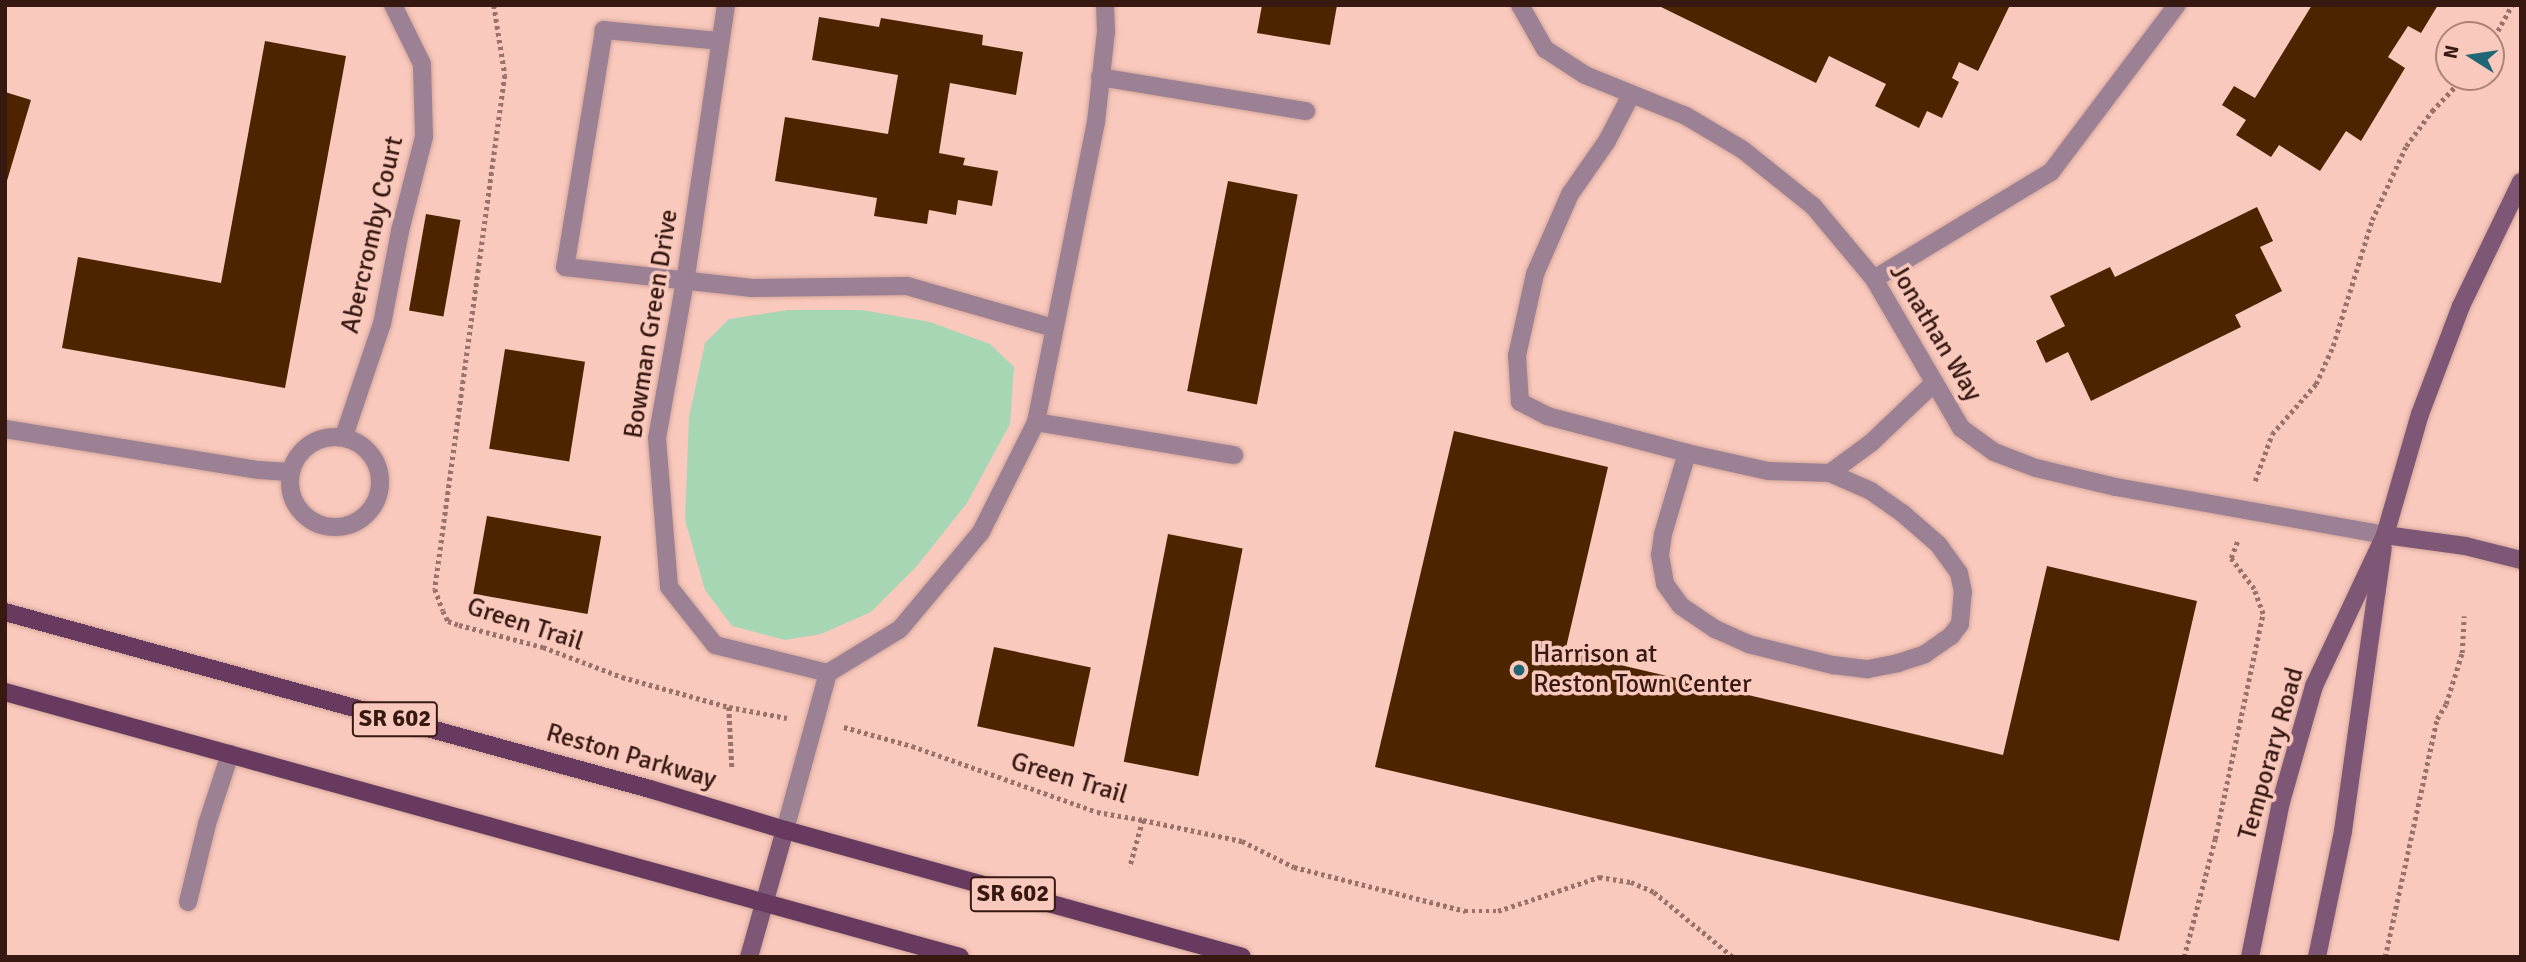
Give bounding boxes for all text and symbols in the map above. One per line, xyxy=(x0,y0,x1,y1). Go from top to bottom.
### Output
north arrow xyxy=(2435,21,2505,91)
text: N xyxy=(2438,43,2465,61)
street label: Abercromby Court xyxy=(335,133,411,337)
street label: Bowman Green Drive xyxy=(618,207,686,441)
street label: Jonathan Way xyxy=(1882,259,1988,407)
street label: Green Trail xyxy=(463,592,587,658)
place label: Harrison at Reston Town Center xyxy=(1533,639,1752,700)
marker: Harrison at Reston Town Center xyxy=(1511,662,1527,678)
street label: Temporary Road xyxy=(2232,664,2312,844)
road number: SR 602 xyxy=(351,698,439,740)
street label: Reston Parkway xyxy=(542,718,720,796)
street label: Green Trail xyxy=(1007,746,1131,812)
road number: SR 602 xyxy=(969,874,1057,914)

